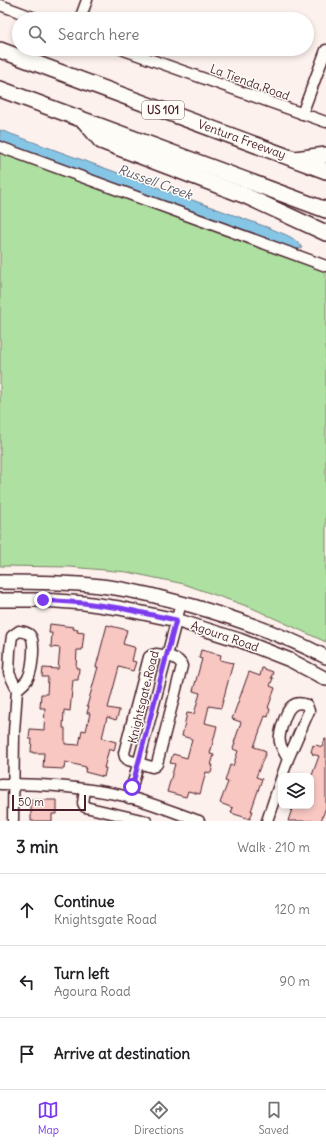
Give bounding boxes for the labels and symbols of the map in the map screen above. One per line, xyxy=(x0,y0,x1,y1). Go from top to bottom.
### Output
street label: La Tienda Road xyxy=(208,61,292,103)
road number: US 101 xyxy=(142,101,184,119)
street label: Ventura Freeway xyxy=(196,116,288,162)
water label: Russell Creek xyxy=(116,161,196,204)
route end xyxy=(34,591,52,609)
street label: Agoura Road xyxy=(189,617,261,655)
street label: Knightsgate Road xyxy=(124,649,162,745)
route start xyxy=(123,778,141,796)
scale bar xyxy=(12,793,86,812)

